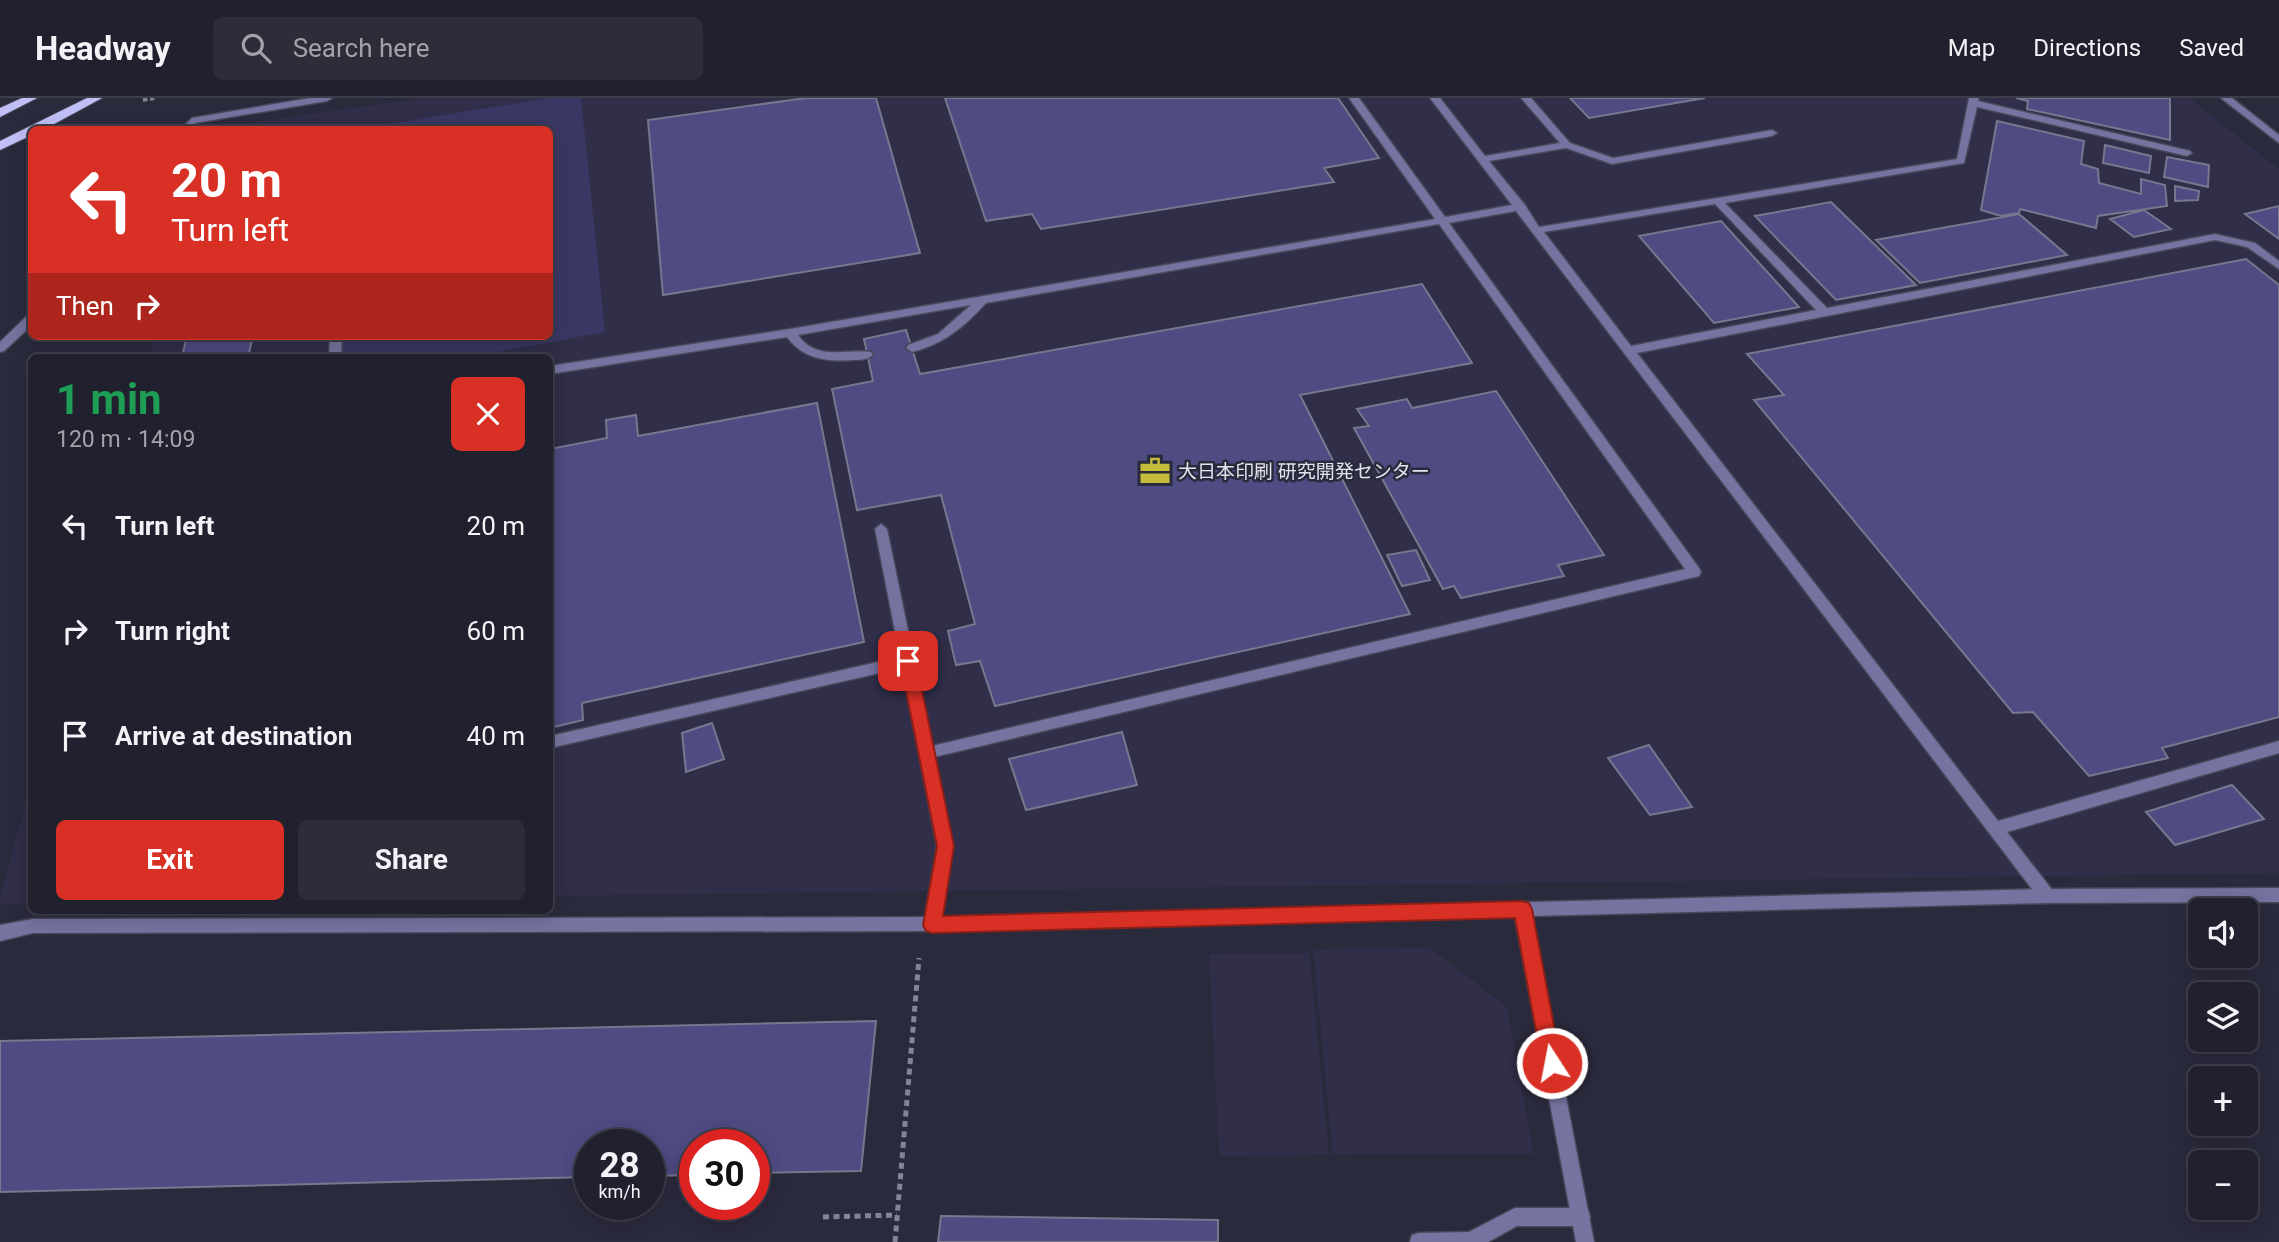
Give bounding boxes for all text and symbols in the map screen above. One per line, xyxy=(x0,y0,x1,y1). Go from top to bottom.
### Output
search box xyxy=(213,17,703,80)
text: Headway xyxy=(35,29,171,68)
icon: search xyxy=(237,29,275,67)
text: Search here xyxy=(293,33,429,63)
text: Map xyxy=(1948,34,1995,62)
text: Directions xyxy=(2033,34,2141,62)
text: Saved xyxy=(2179,34,2244,62)
text: 20 m xyxy=(171,152,282,209)
icon: left xyxy=(56,154,147,245)
text: Turn left xyxy=(171,211,289,249)
icon: right xyxy=(128,287,166,325)
text: Then xyxy=(56,291,114,321)
text: 1 min xyxy=(56,375,162,424)
button: close xyxy=(451,377,525,451)
text: 120 m · 14:09 xyxy=(56,426,195,453)
office icon: 大日本印刷 研究開発センター xyxy=(1138,454,1172,488)
place label: 大日本印刷 研究開発センター xyxy=(1178,460,1430,483)
icon: left xyxy=(56,507,94,545)
text: Turn left xyxy=(115,511,214,541)
text: 20 m xyxy=(467,511,525,541)
icon: right xyxy=(56,612,94,650)
text: Turn right xyxy=(115,616,230,646)
text: 60 m xyxy=(467,616,525,646)
pin xyxy=(878,631,938,691)
icon: arrive xyxy=(889,642,927,680)
icon: arrive xyxy=(56,717,94,755)
text: Arrive at destination xyxy=(115,721,352,751)
text: 40 m xyxy=(467,721,525,751)
button: Exit xyxy=(56,820,284,900)
button: Share xyxy=(298,820,525,900)
map controls xyxy=(2188,898,2258,1220)
button: sound xyxy=(2188,898,2258,968)
button: layers xyxy=(2188,982,2258,1052)
position arrow xyxy=(1515,1026,1589,1100)
button: + xyxy=(2188,1066,2258,1136)
speed limit sign: 30 xyxy=(679,1129,770,1220)
text: 28 xyxy=(599,1145,640,1186)
button: − xyxy=(2188,1150,2258,1220)
text: km/h xyxy=(598,1181,641,1202)

